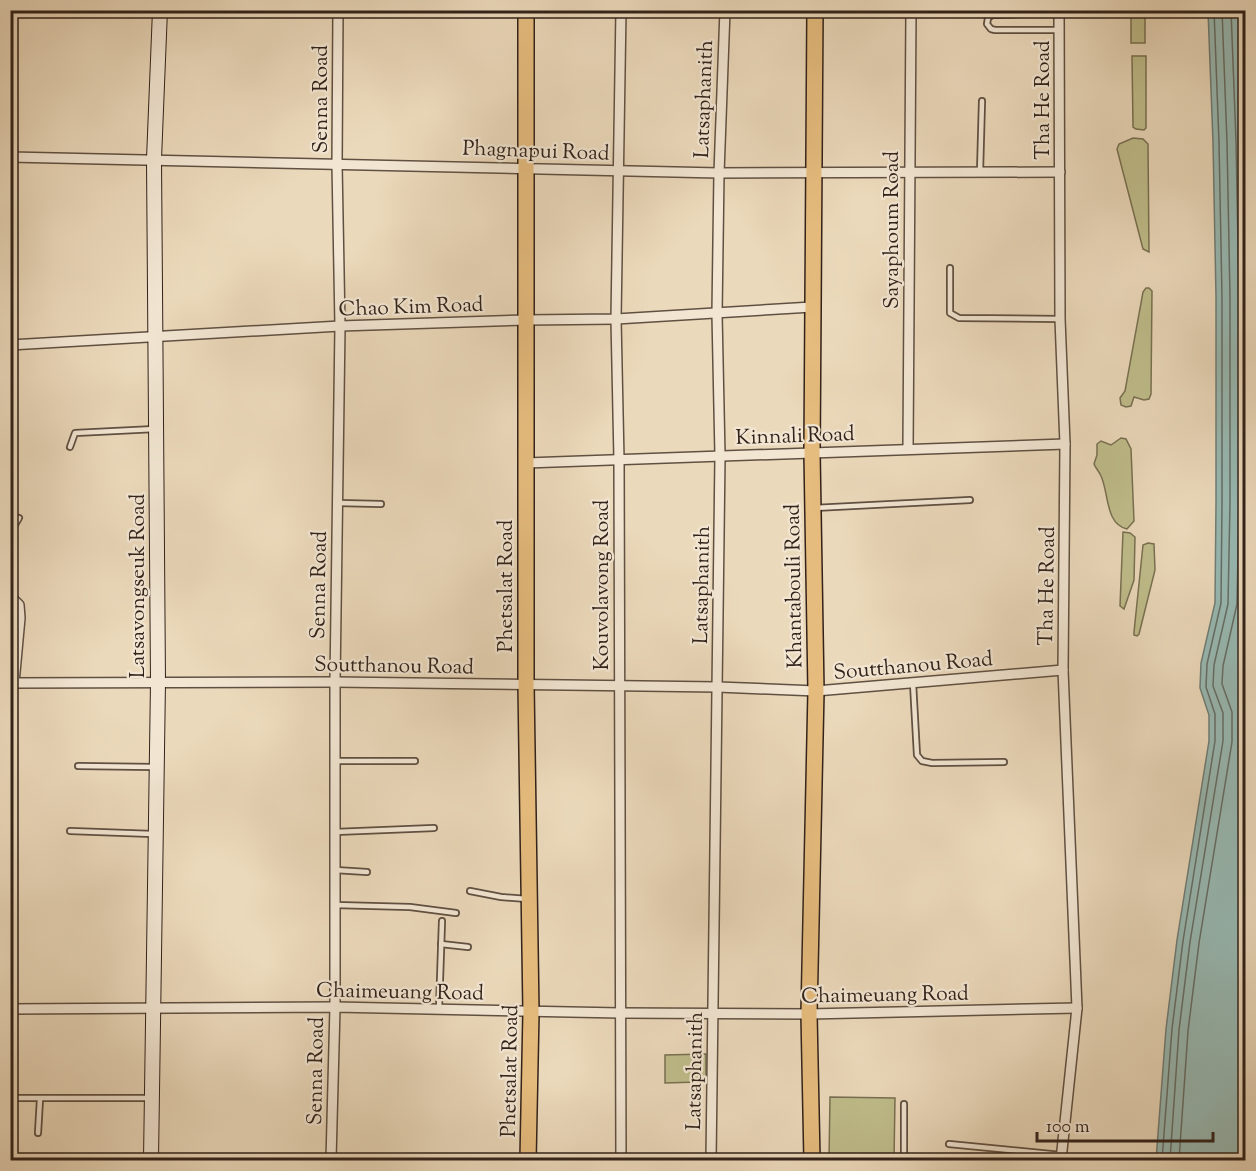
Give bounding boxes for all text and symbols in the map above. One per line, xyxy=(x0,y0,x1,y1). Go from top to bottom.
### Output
street label: Latsaphanith xyxy=(688,39,722,159)
street label: Tha He Road xyxy=(1029,40,1059,160)
street label: Senna Road xyxy=(307,45,337,153)
street label: Phagnapui Road xyxy=(462,134,610,170)
street label: Sayaphoum Road xyxy=(878,151,908,309)
street label: Chao Kim Road xyxy=(338,290,484,326)
street label: Kinnali Road xyxy=(735,420,855,454)
street label: Latsavongseuk Road xyxy=(124,494,154,678)
street label: Kouvolavong Road xyxy=(588,499,618,670)
street label: Khantabouli Road xyxy=(779,503,811,669)
street label: Phetsalat Road xyxy=(492,519,522,652)
street label: Latsaphanith xyxy=(687,526,719,644)
street label: Tha He Road xyxy=(1032,526,1064,646)
street label: Senna Road xyxy=(304,530,336,640)
street label: Soutthanou Road xyxy=(832,645,994,689)
street label: Soutthanou Road xyxy=(314,651,474,683)
street label: Chaimeuang Road xyxy=(316,977,484,1009)
street label: Chaimeuang Road xyxy=(801,980,969,1012)
street label: Phetsalat Road xyxy=(495,1004,527,1138)
street label: Latsaphanith xyxy=(680,1012,712,1130)
street label: Senna Road xyxy=(301,1016,333,1126)
scale bar xyxy=(1037,1105,1212,1143)
text: 100 m xyxy=(1046,1115,1090,1141)

